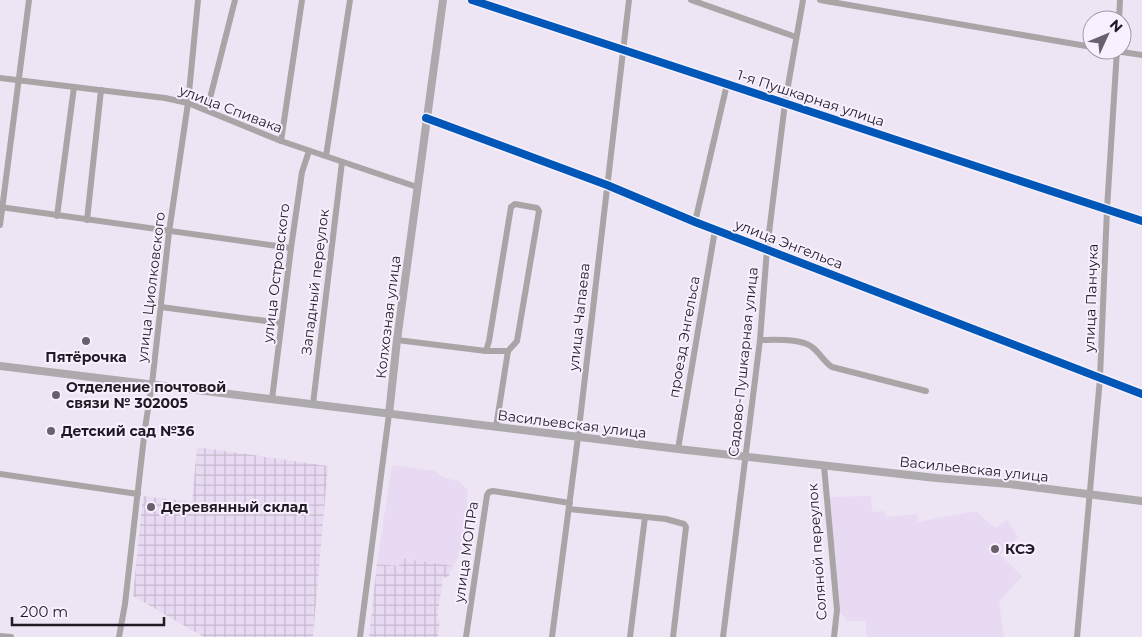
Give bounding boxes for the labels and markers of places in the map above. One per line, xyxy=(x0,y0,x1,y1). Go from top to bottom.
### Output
marker: Пятёрочка xyxy=(80,335,92,347)
place label: Пятёрочка xyxy=(45,348,127,366)
place label: Отделение почтовой связи № 302005 xyxy=(66,378,226,412)
marker: Отделение почтовой связи № 302005 xyxy=(50,389,62,401)
place label: Детский сад №36 xyxy=(61,422,194,440)
marker: Детский сад №36 xyxy=(45,425,57,437)
place label: Деревянный склад xyxy=(161,498,308,516)
marker: Деревянный склад xyxy=(145,501,157,513)
place label: КСЭ xyxy=(1005,540,1035,558)
marker: КСЭ xyxy=(989,543,1001,555)

